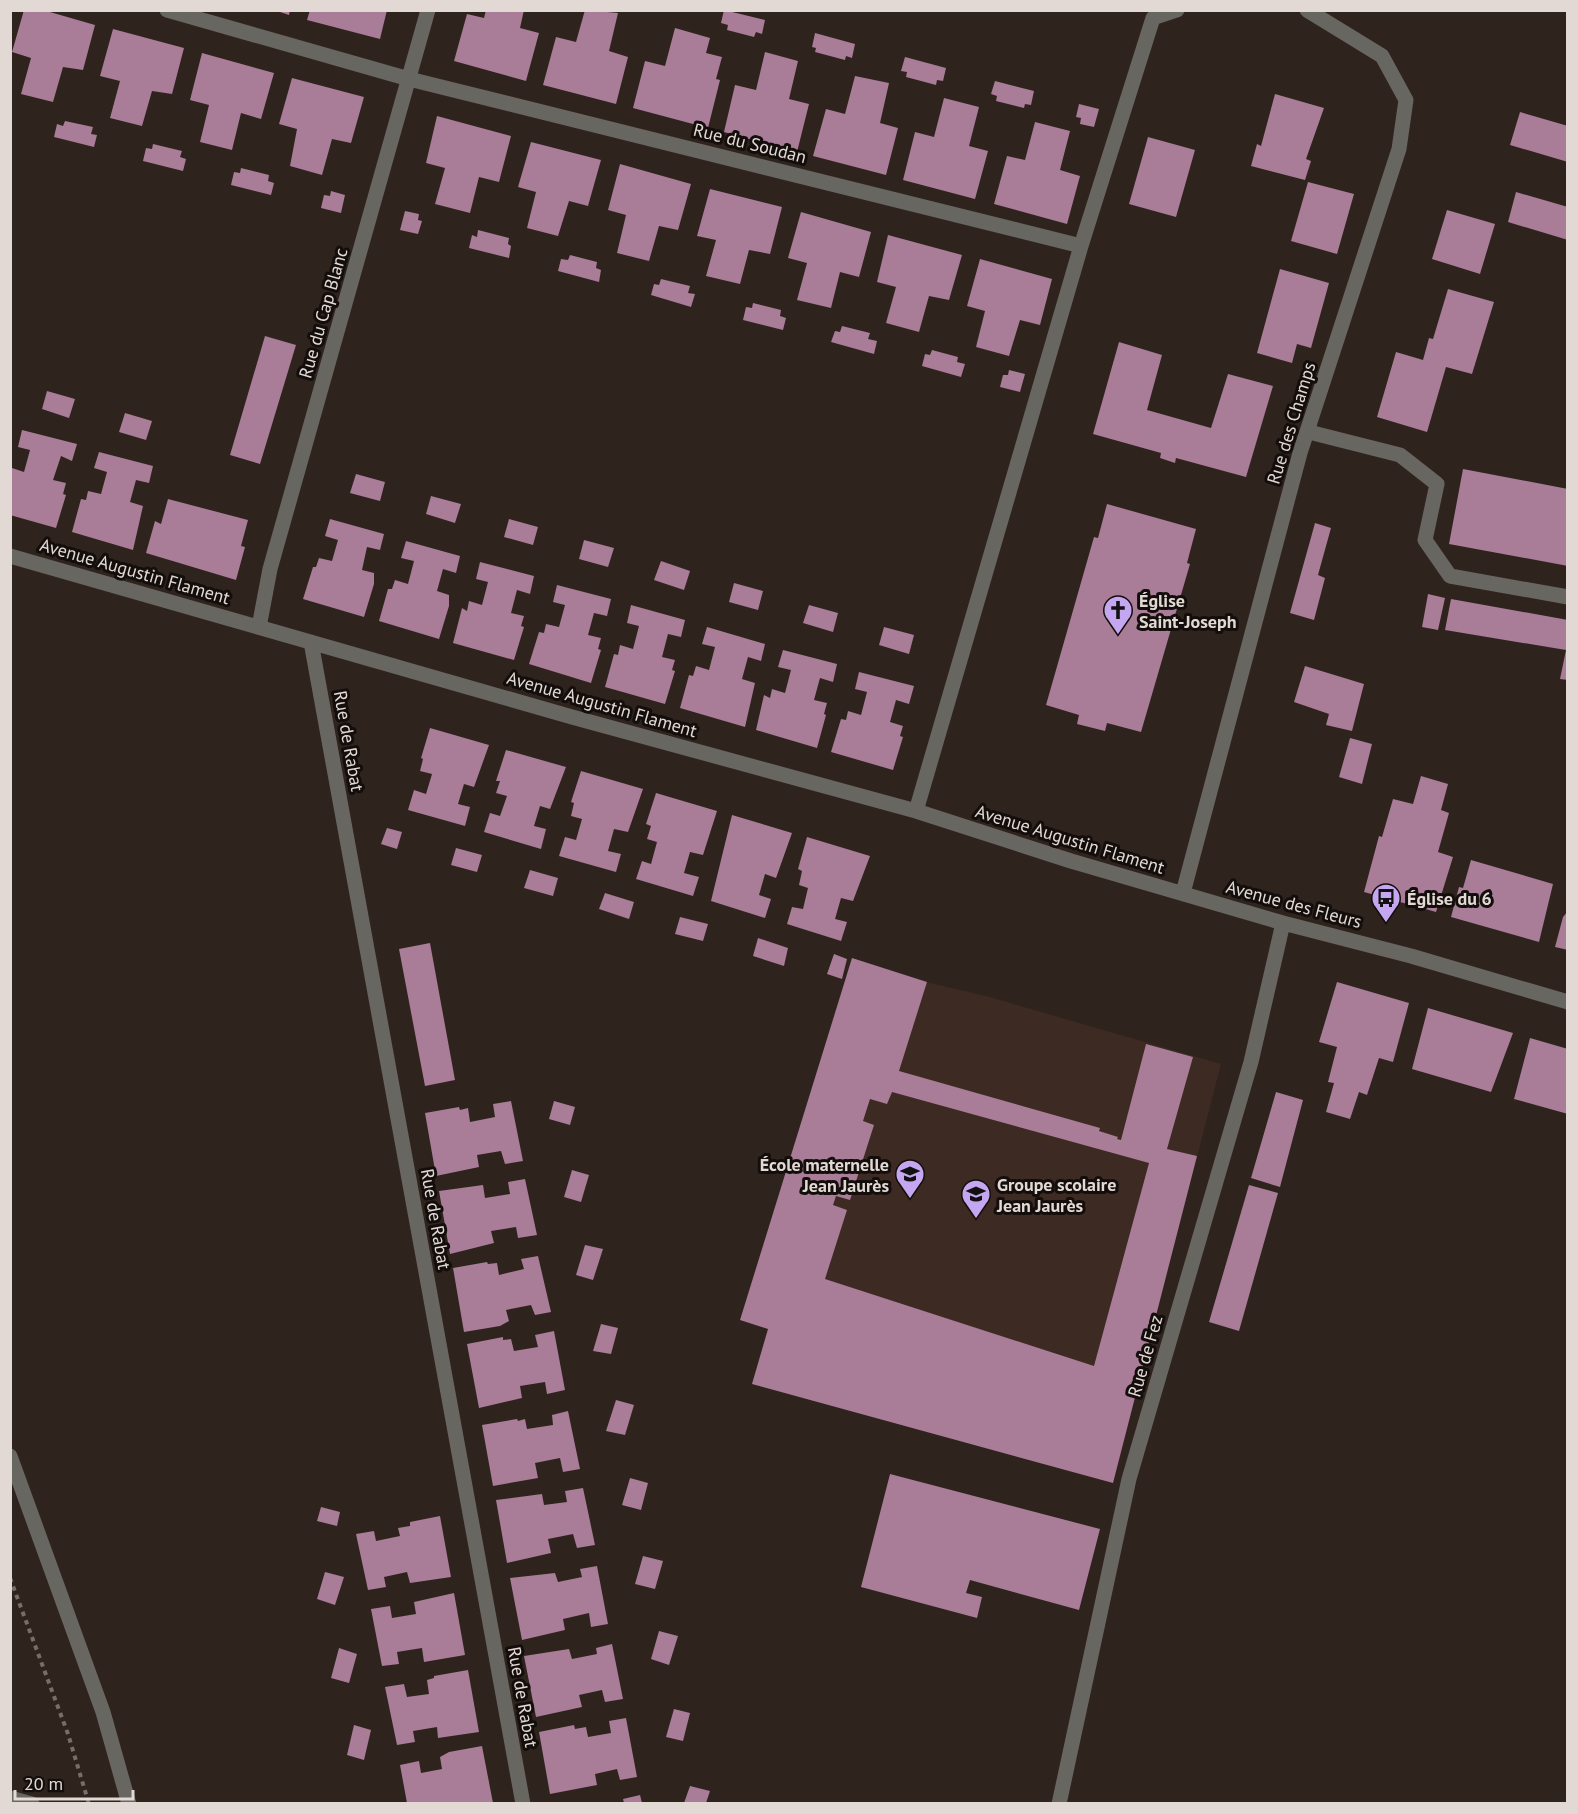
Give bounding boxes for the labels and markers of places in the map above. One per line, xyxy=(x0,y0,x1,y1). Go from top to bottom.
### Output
place label: Église Saint-Joseph xyxy=(1139,589,1237,633)
church icon: Église Saint-Joseph xyxy=(1102,594,1134,636)
bus stop icon: Église du 6 xyxy=(1370,882,1402,924)
place label: Église du 6 xyxy=(1407,887,1492,910)
place label: École maternelle Jean Jaurès xyxy=(760,1153,889,1197)
school or university icon: École maternelle Jean Jaurès xyxy=(894,1158,926,1200)
place label: Groupe scolaire Jean Jaurès xyxy=(996,1173,1116,1217)
school or university icon: Groupe scolaire Jean Jaurès xyxy=(960,1178,992,1220)

